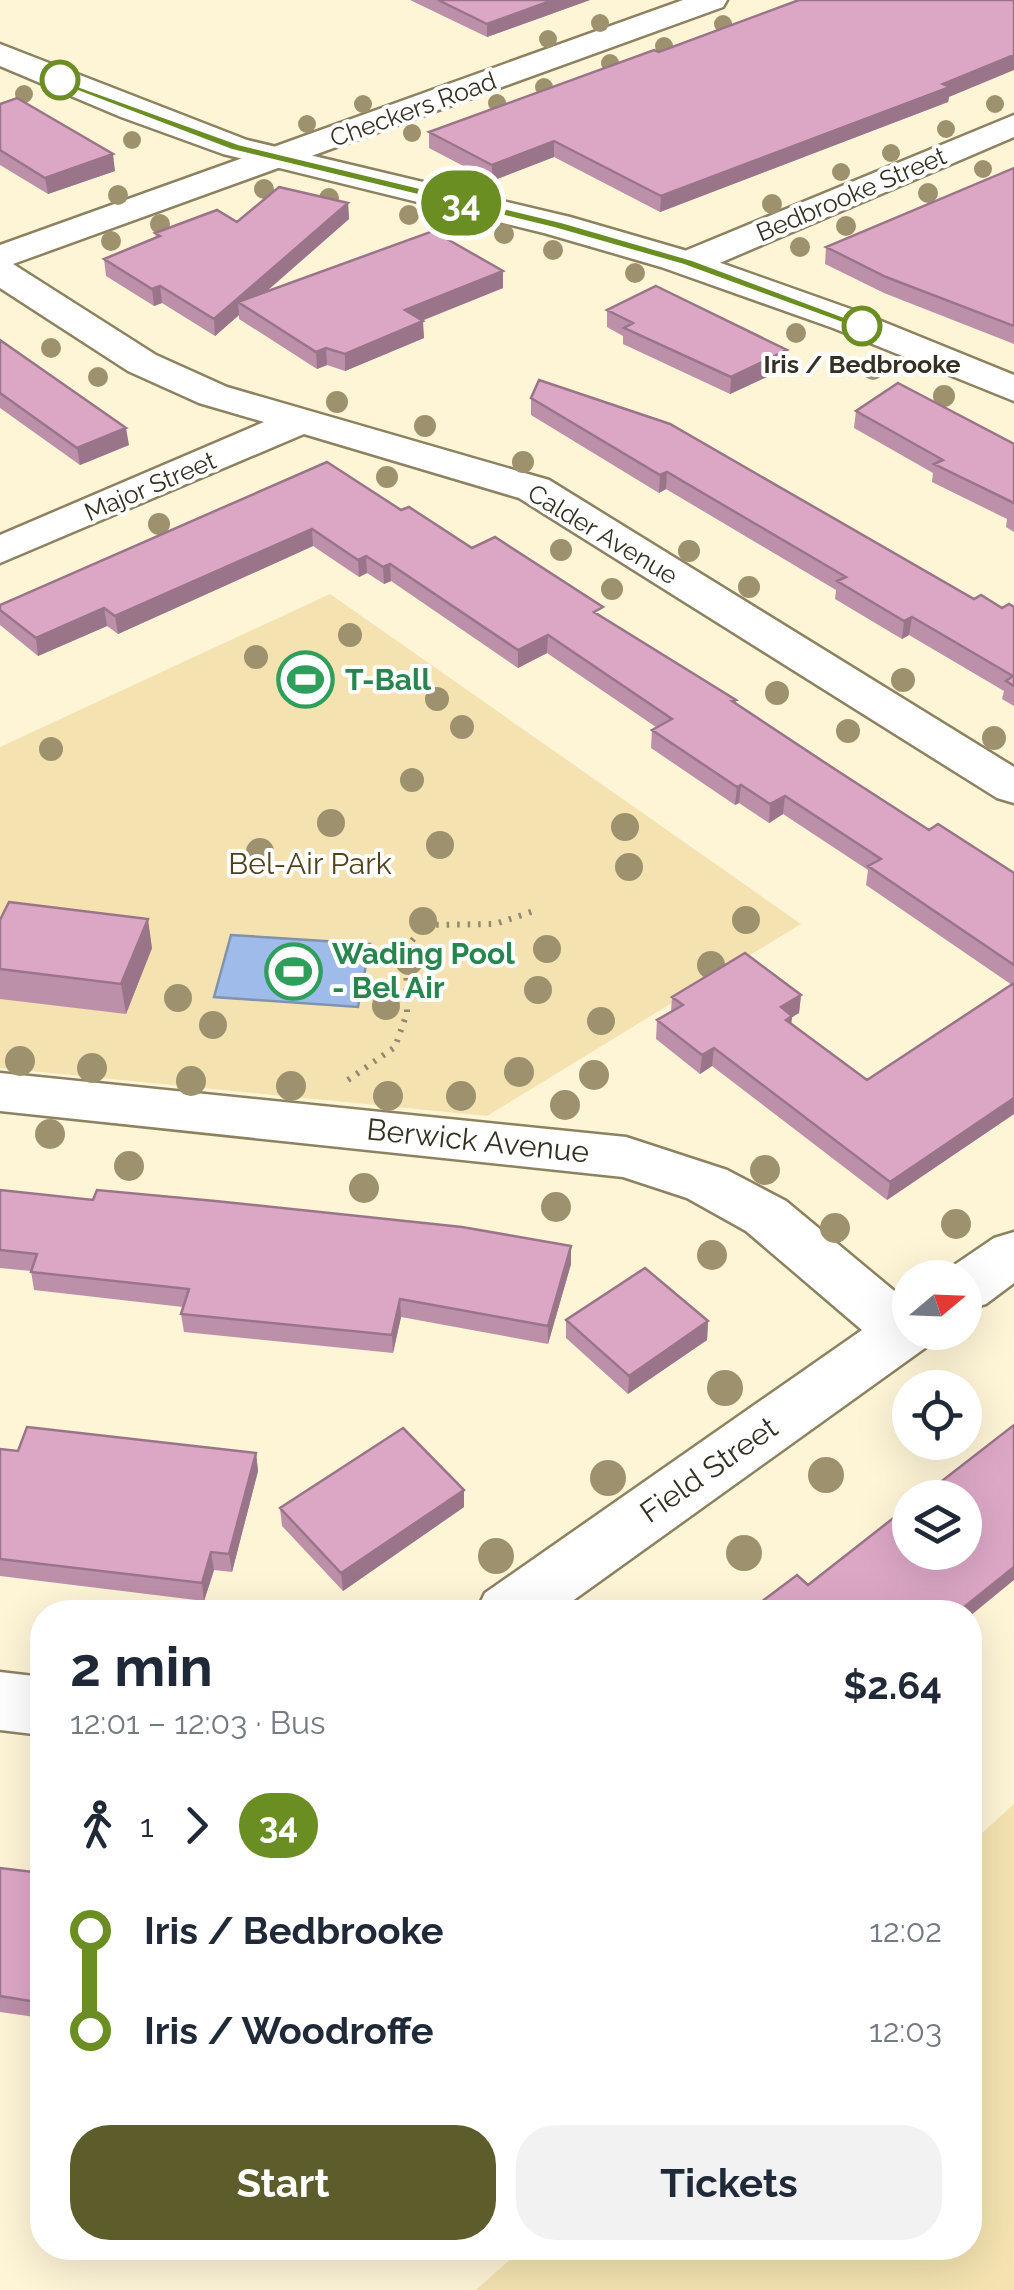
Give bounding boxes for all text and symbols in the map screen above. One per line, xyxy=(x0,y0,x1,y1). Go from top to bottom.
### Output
unlabelled marker xyxy=(41,61,79,99)
street label: Checkers Road xyxy=(326,65,500,153)
street label: Bedbrooke Street xyxy=(752,140,951,248)
line badge: 34 xyxy=(416,170,506,236)
text: 34 xyxy=(441,183,481,224)
marker: Iris / Bedbrooke xyxy=(843,307,881,345)
place label: Iris / Bedbrooke xyxy=(763,349,961,379)
street label: Major Street xyxy=(80,445,221,527)
street label: Calder Avenue xyxy=(523,478,683,590)
sports icon: T-Ball xyxy=(276,650,336,710)
place label: T-Ball xyxy=(345,662,432,697)
park label: Bel-Air Park xyxy=(228,846,392,881)
place label: Wading Pool - Bel Air xyxy=(332,936,515,1005)
sports icon: Wading Pool - Bel Air xyxy=(263,941,323,1001)
street label: Berwick Avenue xyxy=(365,1111,591,1170)
north arrow xyxy=(892,1260,982,1350)
map controls xyxy=(892,1260,982,1570)
button: locate xyxy=(892,1370,982,1460)
street label: Field Street xyxy=(633,1410,784,1530)
button: layers xyxy=(892,1480,982,1570)
text: 2 min xyxy=(70,1634,213,1699)
text: $2.64 xyxy=(843,1663,942,1708)
text: 12:01 – 12:03 · Bus xyxy=(70,1704,325,1741)
icon: walk xyxy=(70,1798,125,1853)
icon: forward xyxy=(169,1798,224,1853)
text: 34 xyxy=(259,1805,298,1846)
text: 1 xyxy=(140,1807,154,1844)
text: Iris / Bedbrooke xyxy=(144,1908,443,1953)
text: 12:02 xyxy=(869,1912,942,1949)
text: Iris / Woodroffe xyxy=(144,2008,434,2053)
text: 12:03 xyxy=(869,2012,942,2049)
button: Start xyxy=(70,2125,496,2240)
button: Tickets xyxy=(516,2125,942,2240)

